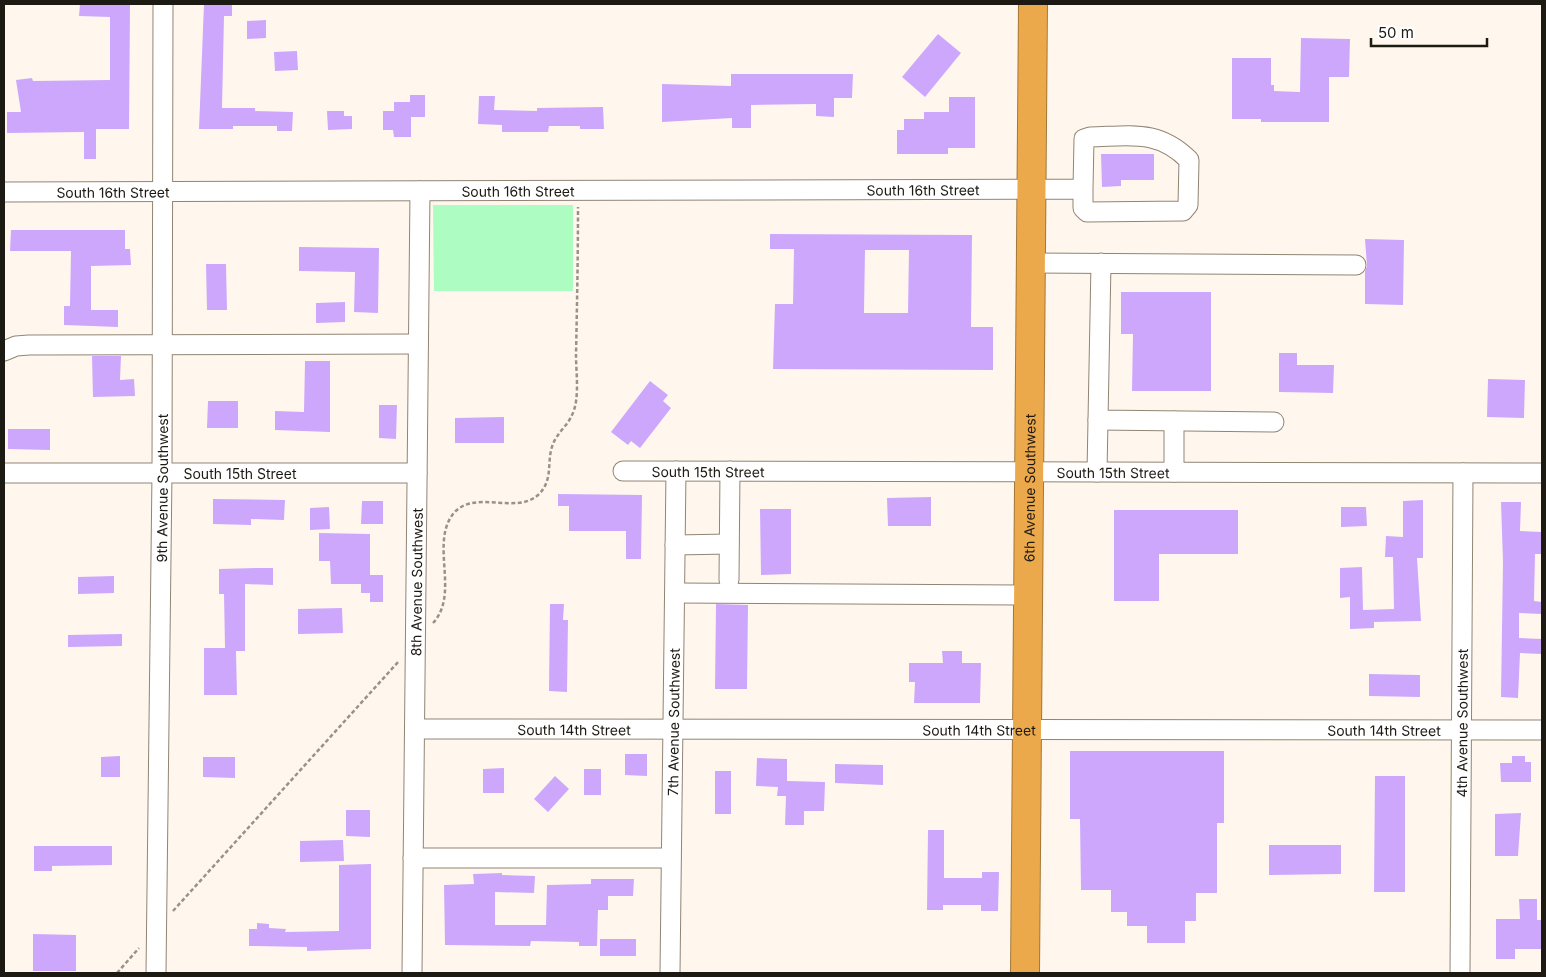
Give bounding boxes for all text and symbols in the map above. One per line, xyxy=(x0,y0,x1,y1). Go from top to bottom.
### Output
scale bar xyxy=(1371,15,1487,47)
text: 50 m xyxy=(1378,23,1414,42)
street label: South 16th Street xyxy=(866,181,980,198)
street label: South 16th Street xyxy=(461,182,575,199)
street label: South 16th Street xyxy=(56,183,170,200)
street label: 9th Avenue Southwest xyxy=(152,413,171,563)
street label: 6th Avenue Southwest xyxy=(1020,413,1038,562)
street label: South 15th Street xyxy=(651,463,765,480)
street label: South 15th Street xyxy=(1056,463,1170,481)
street label: South 15th Street xyxy=(183,465,297,482)
street label: 8th Avenue Southwest xyxy=(407,507,425,656)
street label: 7th Avenue Southwest xyxy=(664,648,682,796)
street label: 4th Avenue Southwest xyxy=(1453,648,1470,798)
street label: South 14th Street xyxy=(517,721,631,738)
street label: South 14th Street xyxy=(922,721,1036,738)
street label: South 14th Street xyxy=(1327,721,1441,738)

